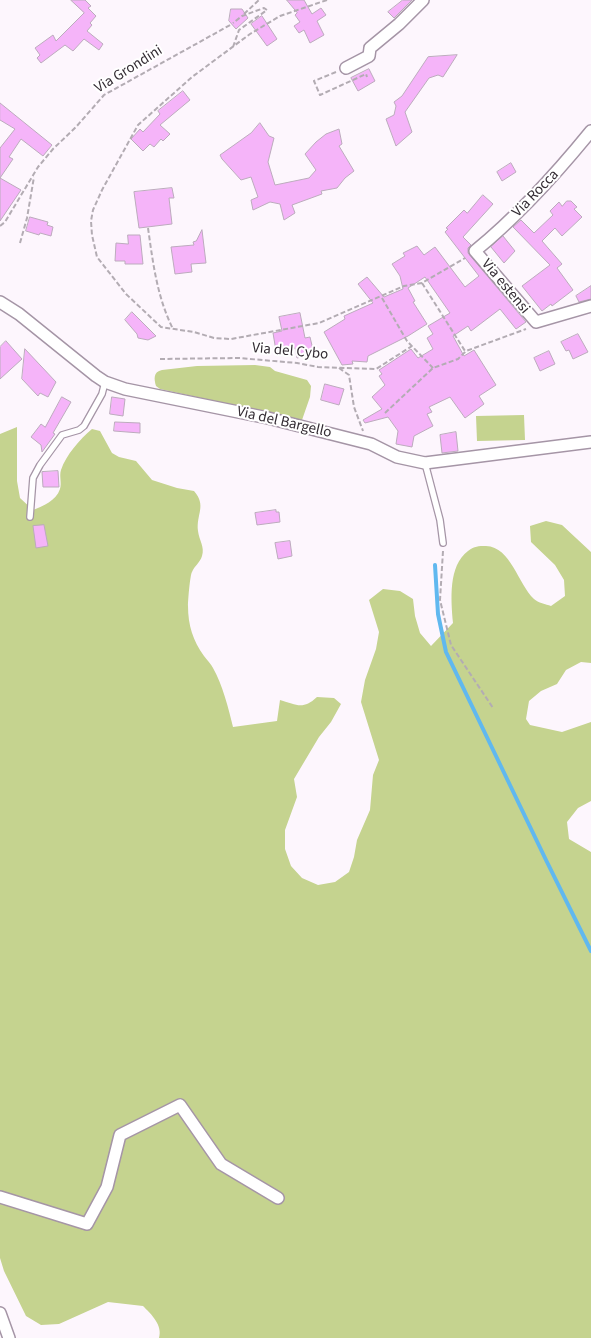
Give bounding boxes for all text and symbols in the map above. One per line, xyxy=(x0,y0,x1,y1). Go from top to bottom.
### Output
street label: Via Grondini xyxy=(92,42,166,98)
street label: Via Rocca xyxy=(509,166,563,222)
street label: Via estensi xyxy=(477,256,533,318)
street label: Via del Cybo xyxy=(251,340,329,364)
street label: Via del Bargello xyxy=(235,403,333,443)

